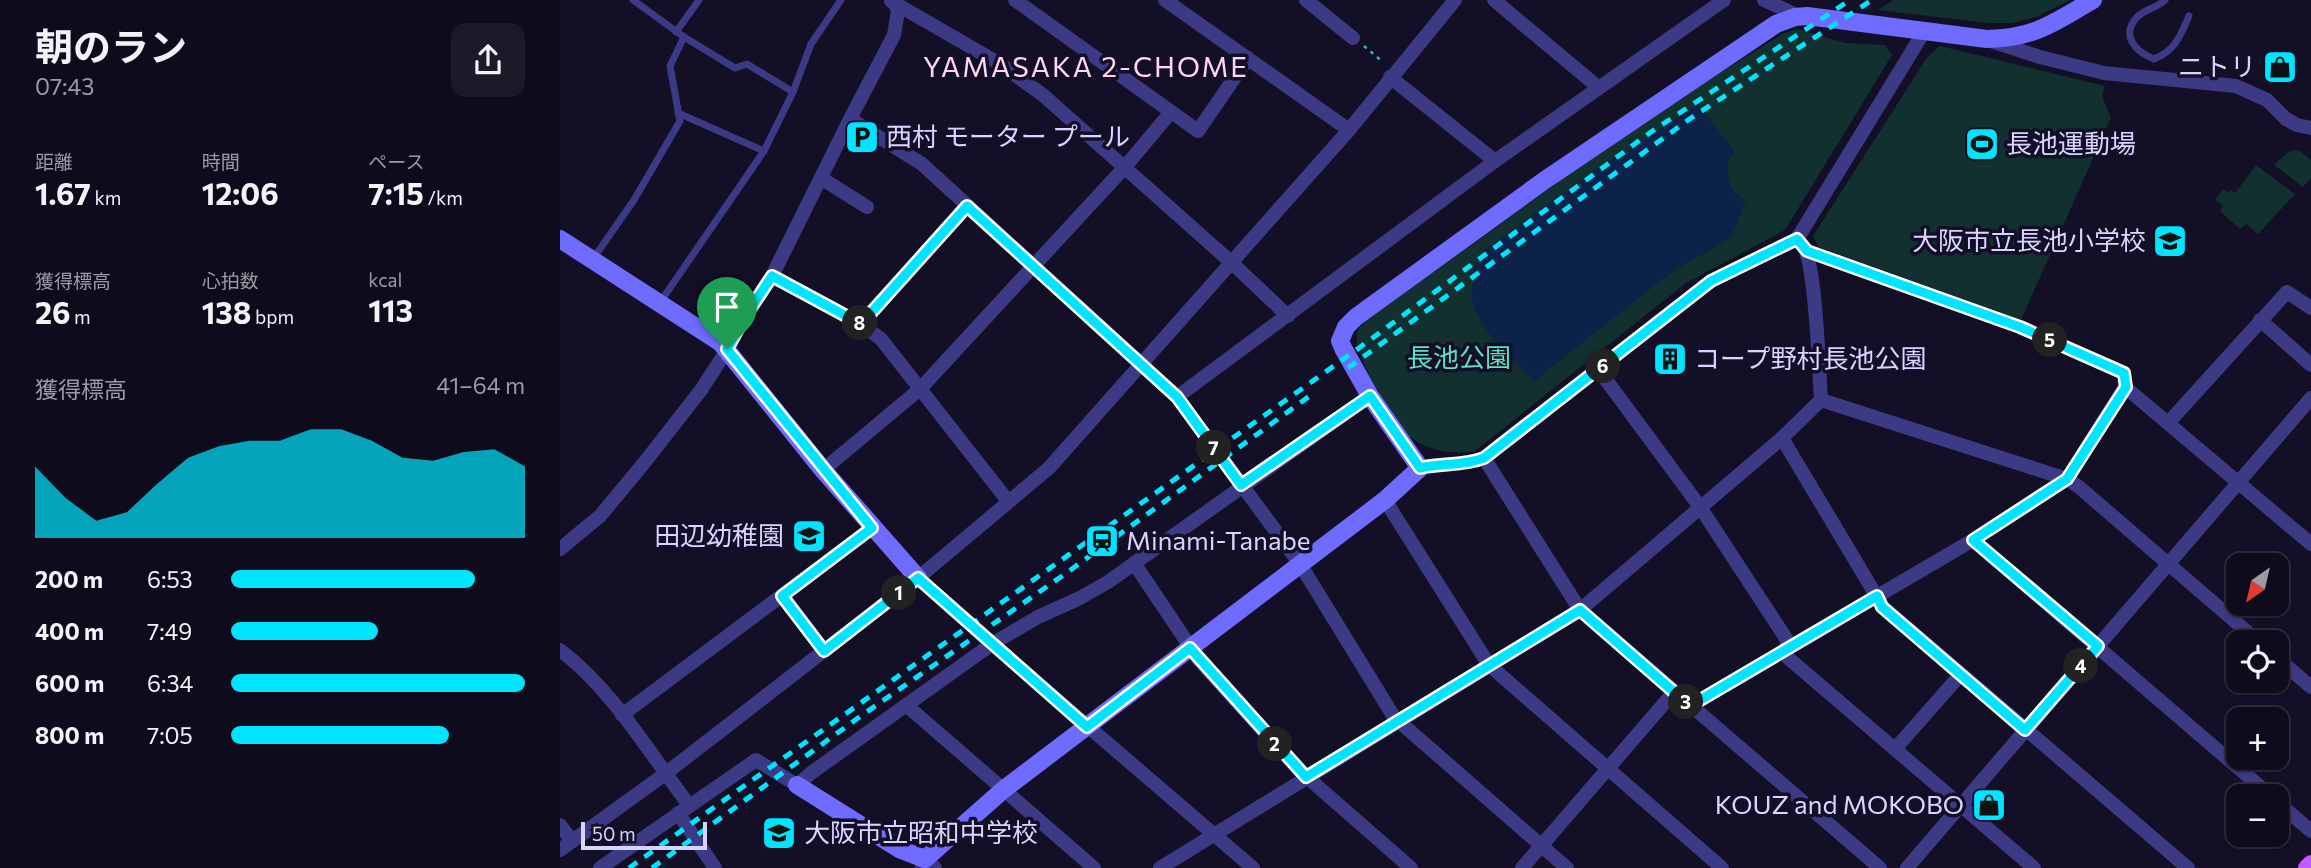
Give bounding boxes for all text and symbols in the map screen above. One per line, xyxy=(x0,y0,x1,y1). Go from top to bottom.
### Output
text: 朝のラン xyxy=(35,22,187,69)
button: share xyxy=(451,23,525,97)
shop icon: ニトリ xyxy=(2261,48,2299,86)
district label: YAMASAKA 2-CHOME xyxy=(923,49,1249,83)
place label: ニトリ xyxy=(2178,50,2256,81)
text: 07:43 xyxy=(35,72,94,100)
parking icon: 西村 モーター プール xyxy=(843,118,881,156)
place label: 西村 モーター プール xyxy=(886,120,1130,151)
sports icon: 長池運動場 xyxy=(1963,125,2001,163)
place label: 長池運動場 xyxy=(2006,127,2136,158)
text: 距離 xyxy=(35,150,73,173)
text: 時間 xyxy=(202,150,240,173)
text: ペース xyxy=(368,150,424,173)
text: 1.67 xyxy=(35,174,91,211)
text: 12:06 xyxy=(202,174,279,211)
text: 7:15 xyxy=(368,174,424,211)
text: km xyxy=(91,186,121,209)
text: /km xyxy=(424,186,463,209)
school or university icon: 大阪市立長池小学校 xyxy=(2151,222,2189,260)
place label: 大阪市立長池小学校 xyxy=(1912,224,2146,255)
text: kcal xyxy=(368,268,402,291)
text: 獲得標高 xyxy=(35,269,111,292)
text: 心拍数 xyxy=(202,269,259,292)
pin xyxy=(697,277,757,349)
icon: arrive xyxy=(708,288,746,326)
text: 113 xyxy=(368,291,413,328)
text: 26 xyxy=(35,293,70,330)
text: 138 xyxy=(202,293,251,330)
text: m xyxy=(70,305,91,328)
text: bpm xyxy=(251,305,294,328)
pin: 8 xyxy=(842,306,878,340)
text: 8 xyxy=(854,311,865,334)
pin: 5 xyxy=(2032,322,2068,358)
text: 5 xyxy=(2044,328,2055,351)
building icon: コープ野村長池公園 xyxy=(1651,340,1689,378)
park label: 長池公園 xyxy=(1407,341,1511,372)
place label: コープ野村長池公園 xyxy=(1694,342,1926,373)
pin: 6 xyxy=(1586,348,1620,384)
text: 6 xyxy=(1597,354,1608,377)
text: 41–64 m xyxy=(436,371,525,399)
text: 獲得標高 xyxy=(35,375,127,403)
pin: 7 xyxy=(1196,430,1232,466)
text: 7 xyxy=(1208,436,1219,459)
school or university icon: 田辺幼稚園 xyxy=(790,517,828,555)
place label: 田辺幼稚園 xyxy=(654,519,784,550)
station icon: Minami-Tanabe xyxy=(1083,522,1121,560)
place label: Minami-Tanabe xyxy=(1126,524,1311,555)
north arrow xyxy=(2226,553,2289,616)
map controls xyxy=(2226,553,2289,847)
text: 200 m xyxy=(35,565,103,593)
text: 6:53 xyxy=(147,565,193,593)
pin: 1 xyxy=(882,576,916,610)
text: 1 xyxy=(894,581,903,604)
text: 400 m xyxy=(35,617,104,645)
text: 7:49 xyxy=(147,617,192,645)
button: locate xyxy=(2226,630,2289,693)
pin: 4 xyxy=(2064,648,2098,684)
text: 4 xyxy=(2075,654,2086,677)
text: 600 m xyxy=(35,669,104,697)
text: 6:34 xyxy=(147,669,193,697)
pin: 3 xyxy=(1668,684,1704,720)
text: 3 xyxy=(1680,690,1691,713)
button: + xyxy=(2226,707,2289,770)
text: 800 m xyxy=(35,721,104,749)
text: 7:05 xyxy=(147,721,193,749)
pin: 2 xyxy=(1258,726,1292,762)
text: 2 xyxy=(1269,732,1280,755)
button: − xyxy=(2226,784,2289,847)
shop icon: KOUZ and MOKOBO xyxy=(1970,786,2008,824)
place label: KOUZ and MOKOBO xyxy=(1715,788,1964,819)
school or university icon: 大阪市立昭和中学校 xyxy=(760,814,798,852)
place label: 大阪市立昭和中学校 xyxy=(804,816,1038,847)
scale bar xyxy=(581,819,707,851)
text: 50 m xyxy=(592,822,636,845)

